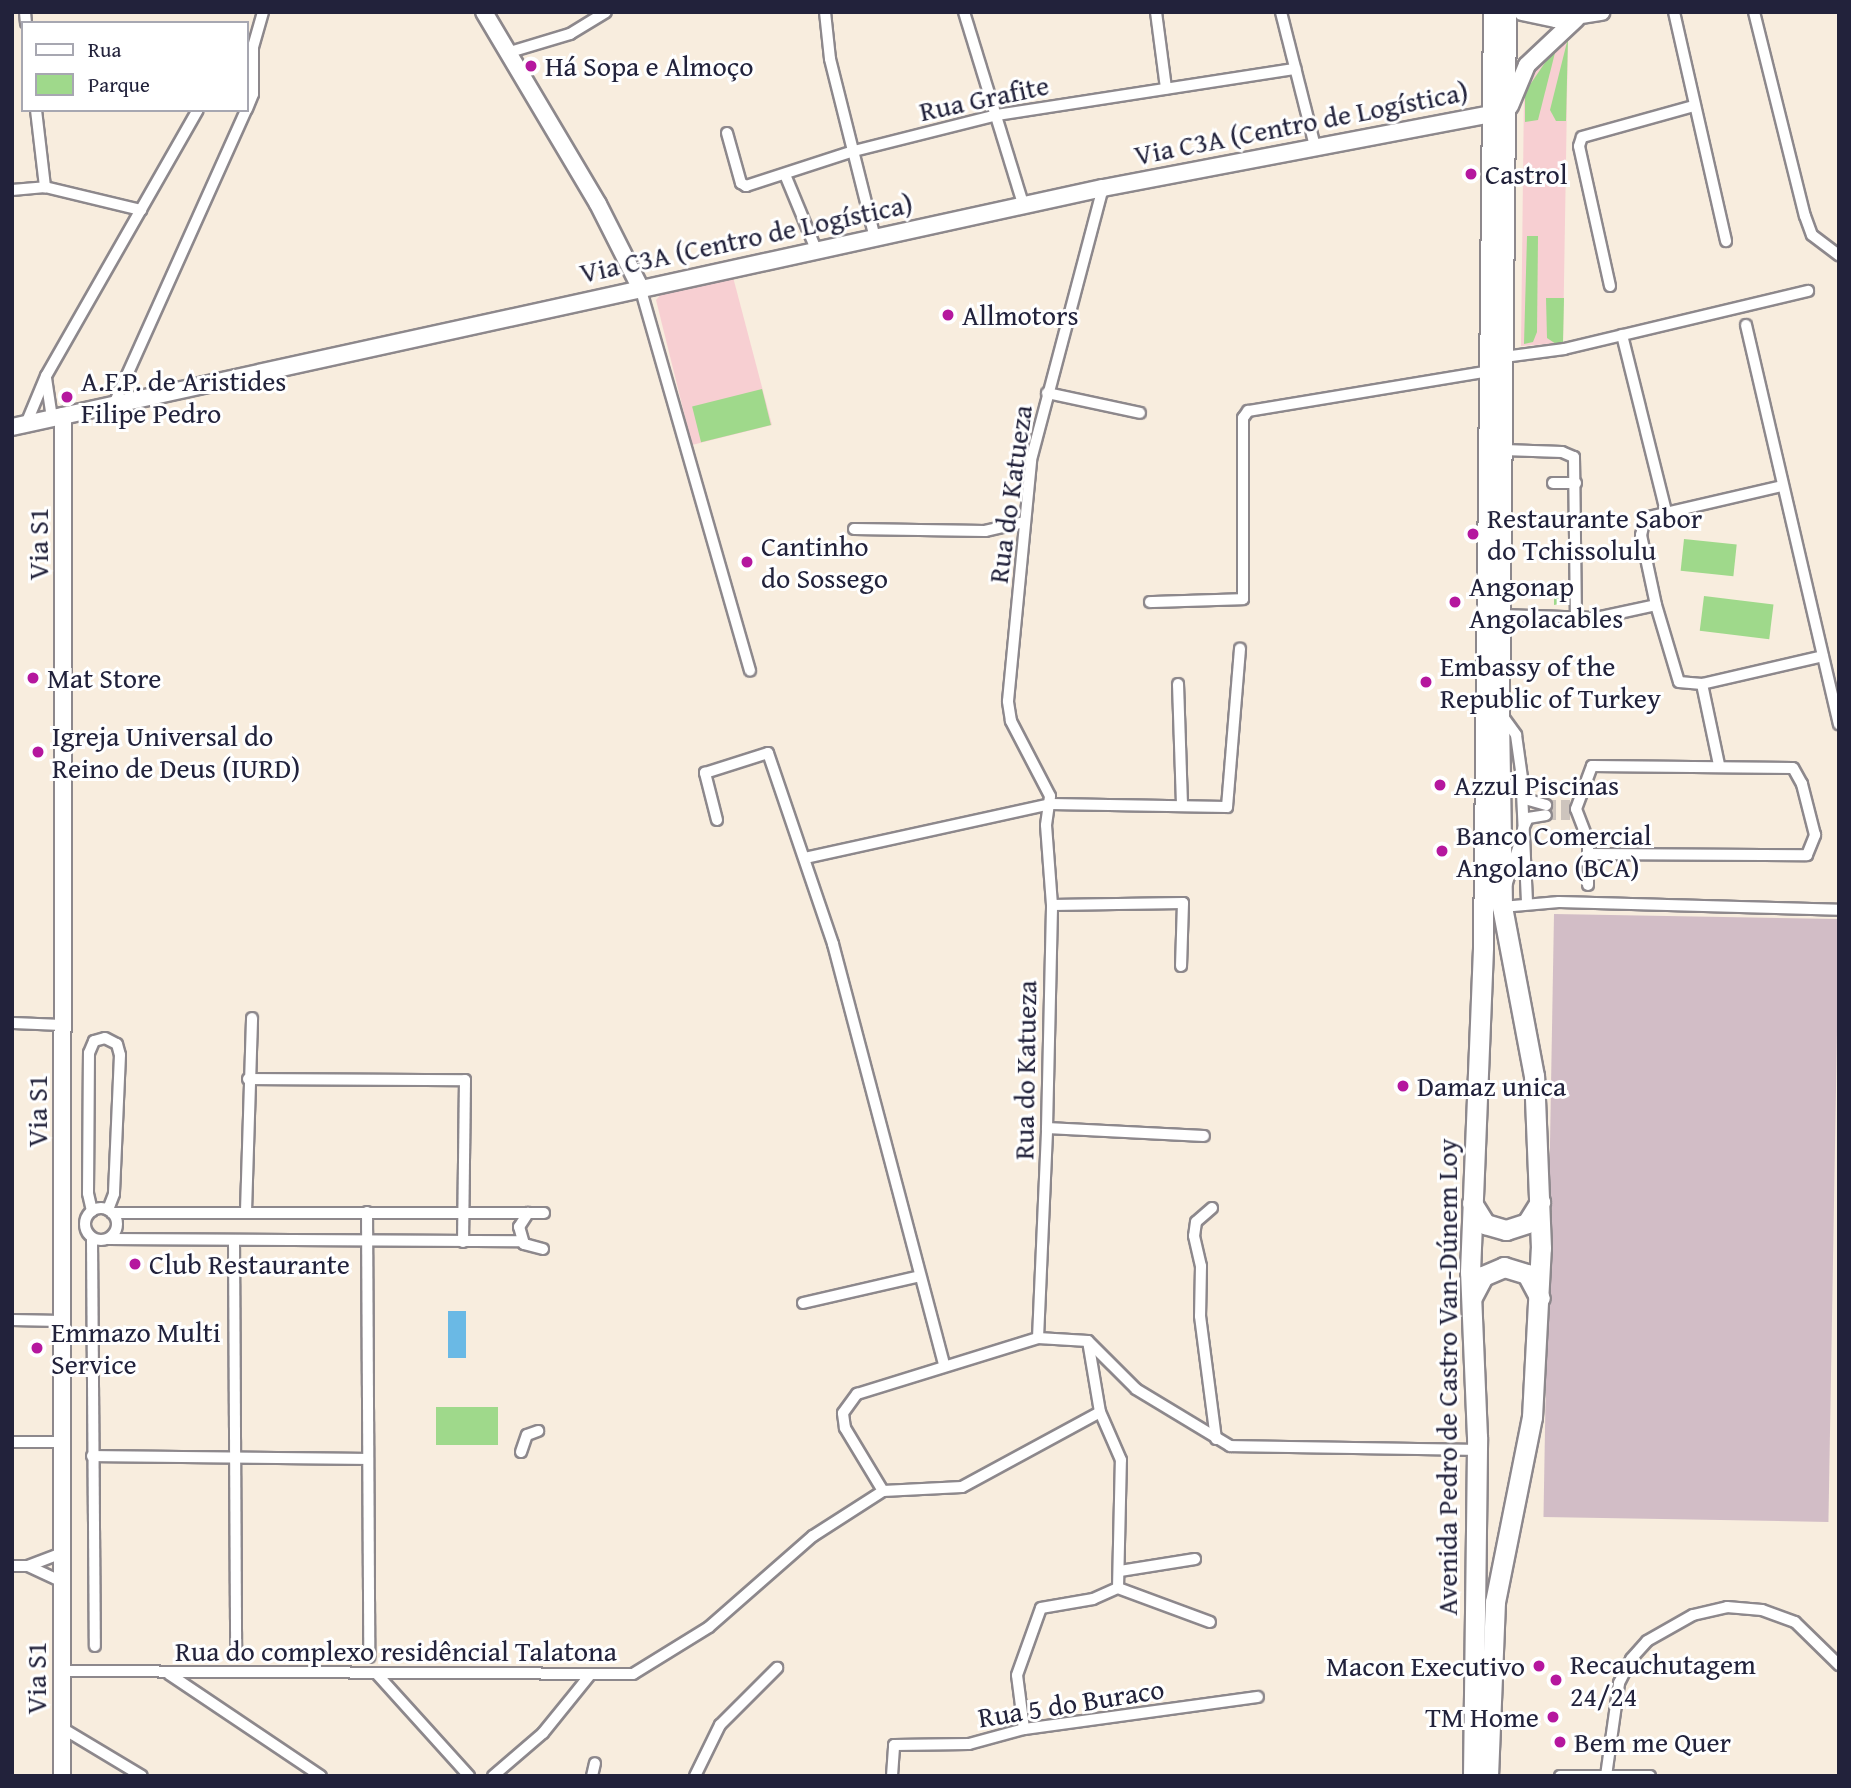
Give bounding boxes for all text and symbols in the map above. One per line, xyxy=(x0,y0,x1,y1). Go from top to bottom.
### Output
legend xyxy=(21,21,248,112)
text: Rua xyxy=(88,34,121,65)
place label: Há Sopa e Almoço xyxy=(545,49,753,83)
marker: Há Sopa e Almoço xyxy=(523,58,539,74)
street label: Rua Grafite xyxy=(916,68,1052,128)
text: Parque xyxy=(88,69,150,100)
street label: Via C3A (Centro de Logística) xyxy=(1131,74,1471,172)
place label: Castrol xyxy=(1485,157,1568,191)
marker: Castrol xyxy=(1463,166,1479,182)
street label: Via C3A (Centro de Logística) xyxy=(576,186,916,290)
place label: Allmotors xyxy=(962,298,1079,332)
marker: Allmotors xyxy=(940,307,956,323)
place label: A.F.P. de Aristides Filipe Pedro xyxy=(81,364,286,430)
marker: A.F.P. de Aristides Filipe Pedro xyxy=(59,389,75,405)
street label: Rua do Katueza xyxy=(981,403,1039,585)
place label: Restaurante Sabor do Tchissolulu xyxy=(1487,501,1702,567)
street label: Via S1 xyxy=(21,508,55,580)
marker: Restaurante Sabor do Tchissolulu xyxy=(1465,526,1481,542)
place label: Cantinho do Sossego xyxy=(761,529,888,595)
marker: Cantinho do Sossego xyxy=(739,554,755,570)
place label: Angonap Angolacables xyxy=(1469,569,1623,635)
marker: Angonap Angolacables xyxy=(1447,594,1463,610)
place label: Embassy of the Republic of Turkey xyxy=(1440,649,1661,715)
place label: Mat Store xyxy=(47,661,161,695)
marker: Mat Store xyxy=(25,670,41,686)
marker: Embassy of the Republic of Turkey xyxy=(1418,674,1434,690)
place label: Igreja Universal do Reino de Deus (IURD) xyxy=(52,719,300,785)
marker: Igreja Universal do Reino de Deus (IURD) xyxy=(30,744,46,760)
place label: Azzul Piscinas xyxy=(1454,768,1619,802)
marker: Azzul Piscinas xyxy=(1432,777,1448,793)
place label: Banco Comercial Angolano (BCA) xyxy=(1456,818,1652,884)
marker: Banco Comercial Angolano (BCA) xyxy=(1434,843,1450,859)
street label: Rua do Katueza xyxy=(1007,980,1043,1160)
place label: Damaz unica xyxy=(1417,1069,1566,1103)
street label: Via S1 xyxy=(20,1075,54,1147)
marker: Damaz unica xyxy=(1395,1078,1411,1094)
street label: Avenida Pedro de Castro Van-Dúnem Loy xyxy=(1430,1138,1464,1616)
place label: Club Restaurante xyxy=(149,1247,350,1281)
marker: Club Restaurante xyxy=(127,1256,143,1272)
place label: Emmazo Multi Service xyxy=(51,1315,221,1381)
marker: Emmazo Multi Service xyxy=(29,1340,45,1356)
street label: Rua do complexo residêncial Talatona xyxy=(175,1634,617,1668)
street label: Via S1 xyxy=(19,1642,53,1714)
place label: Recauchutagem 24/24 xyxy=(1570,1647,1756,1713)
place label: Macon Executivo xyxy=(1326,1649,1525,1683)
marker: Macon Executivo xyxy=(1531,1658,1547,1674)
street label: Rua 5 do Buraco xyxy=(976,1672,1166,1734)
marker: Recauchutagem 24/24 xyxy=(1548,1672,1564,1688)
place label: TM Home xyxy=(1425,1700,1539,1734)
marker: TM Home xyxy=(1545,1709,1561,1725)
place label: Bem me Quer xyxy=(1574,1725,1731,1759)
marker: Bem me Quer xyxy=(1552,1734,1568,1750)

